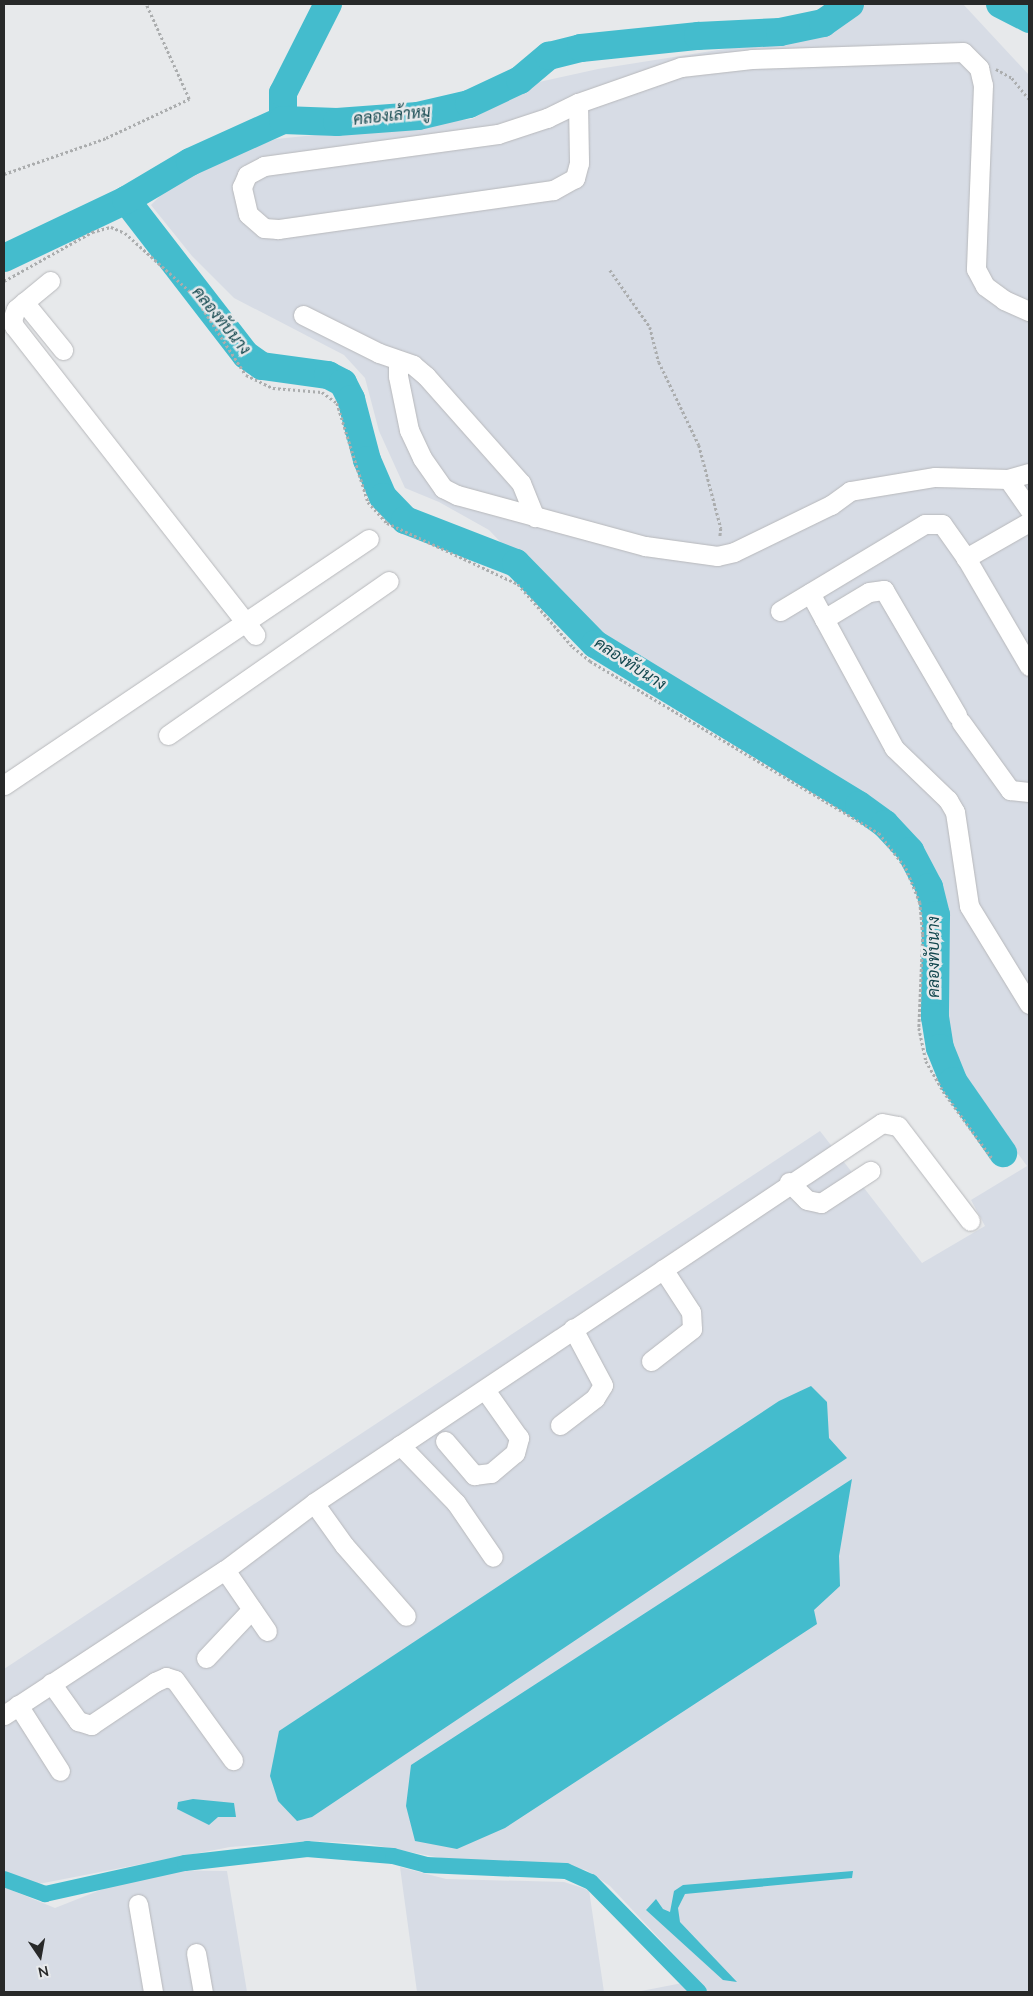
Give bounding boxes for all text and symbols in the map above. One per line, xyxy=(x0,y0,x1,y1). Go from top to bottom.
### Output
water label: คลองเล้าหมู xyxy=(352,102,432,130)
water label: คลองทับนาง xyxy=(188,283,254,359)
water label: คลองทับนาง xyxy=(591,634,669,694)
water label: คลองทับนาง xyxy=(924,916,944,998)
north arrow xyxy=(15,1931,65,1981)
text: N xyxy=(36,1961,50,1982)

